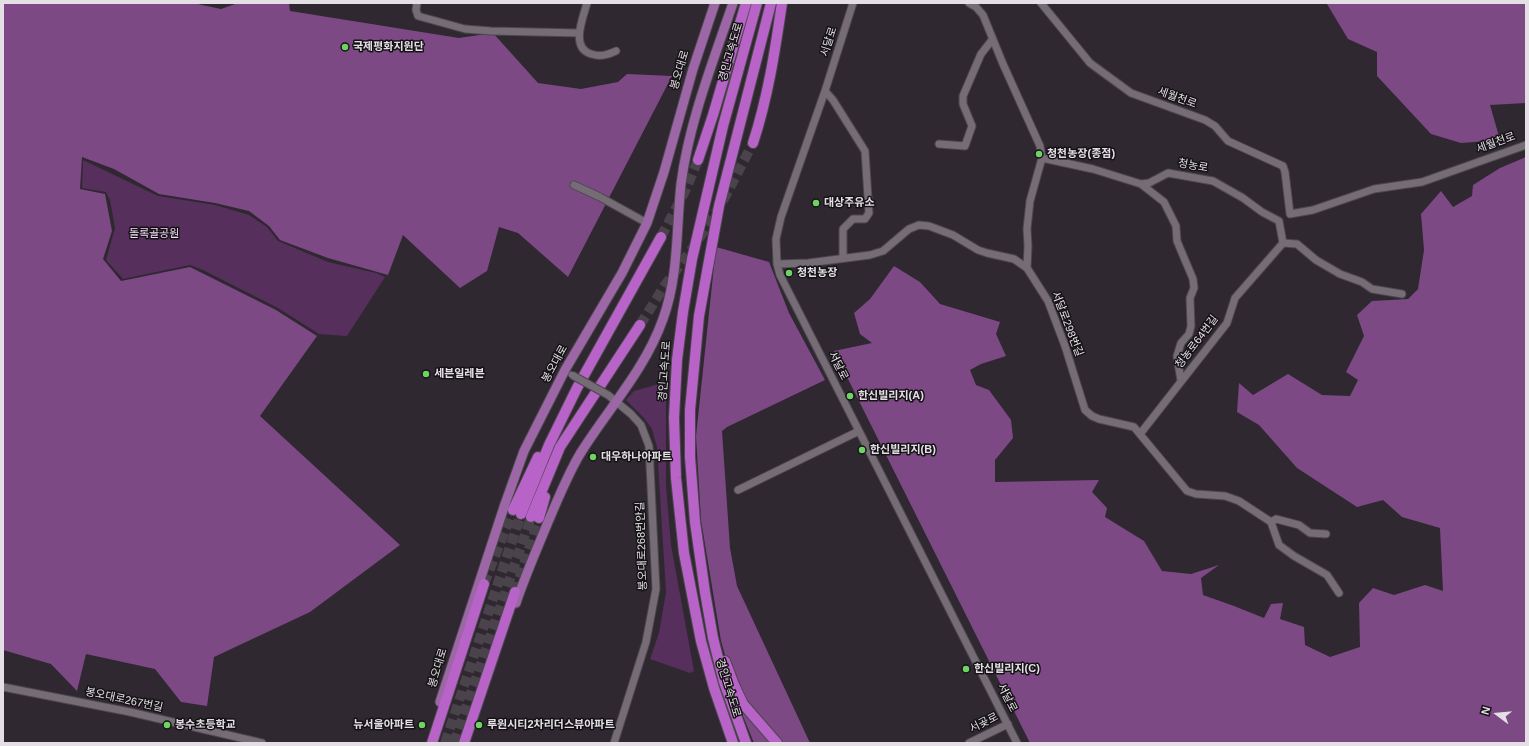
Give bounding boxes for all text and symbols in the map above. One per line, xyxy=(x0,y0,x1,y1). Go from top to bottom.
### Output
street label: 경인고속도로 xyxy=(716,21,746,83)
street label: 서달로 xyxy=(818,26,840,58)
place label: 국제평화지원단 xyxy=(353,40,424,54)
marker: 국제평화지원단 xyxy=(340,42,350,52)
street label: 봉오대로 xyxy=(668,49,692,91)
street label: 세월천로 xyxy=(1156,85,1198,111)
street label: 세월천로 xyxy=(1475,130,1517,156)
place label: 청천농장(종점) xyxy=(1047,147,1115,161)
marker: 청천농장(종점) xyxy=(1034,149,1044,159)
street label: 청농로 xyxy=(1177,157,1209,175)
place label: 대상주유소 xyxy=(824,196,875,210)
marker: 대상주유소 xyxy=(811,198,821,208)
park label: 돌록골공원 xyxy=(129,227,179,241)
place label: 청천농장 xyxy=(797,266,837,280)
marker: 청천농장 xyxy=(784,268,794,278)
street label: 서달로298번길 xyxy=(1048,289,1086,359)
street label: 청농로64번길 xyxy=(1173,313,1221,371)
street label: 경인고속도로 xyxy=(656,340,674,402)
street label: 봉오대로 xyxy=(539,343,571,385)
street label: 서달로 xyxy=(825,349,851,383)
place label: 세븐일레븐 xyxy=(434,367,485,381)
marker: 세븐일레븐 xyxy=(421,369,431,379)
place label: 한신빌리지(A) xyxy=(858,389,924,403)
marker: 한신빌리지(A) xyxy=(845,391,855,401)
place label: 한신빌리지(B) xyxy=(870,443,936,457)
marker: 한신빌리지(B) xyxy=(857,445,867,455)
place label: 대우하나아파트 xyxy=(601,450,672,464)
marker: 대우하나아파트 xyxy=(588,452,598,462)
street label: 봉오대로268번안길 xyxy=(634,501,650,591)
street label: 봉오대로 xyxy=(426,647,450,689)
street label: 경인고속도로 xyxy=(713,657,743,719)
place label: 한신빌리지(C) xyxy=(974,662,1040,676)
marker: 한신빌리지(C) xyxy=(961,664,971,674)
street label: 서달로 xyxy=(994,681,1020,715)
street label: 봉오대로267번길 xyxy=(84,685,164,715)
north arrow xyxy=(1477,694,1517,734)
text: N xyxy=(1479,705,1492,716)
street label: 서곶로 xyxy=(967,710,1001,736)
place label: 봉수초등학교 xyxy=(175,718,236,732)
place label: 뉴서울아파트 xyxy=(353,718,414,732)
place label: 루원시티2차리더스뷰아파트 xyxy=(487,718,615,732)
marker: 봉수초등학교 xyxy=(162,720,172,730)
marker: 뉴서울아파트 xyxy=(417,720,427,730)
marker: 루원시티2차리더스뷰아파트 xyxy=(474,720,484,730)

